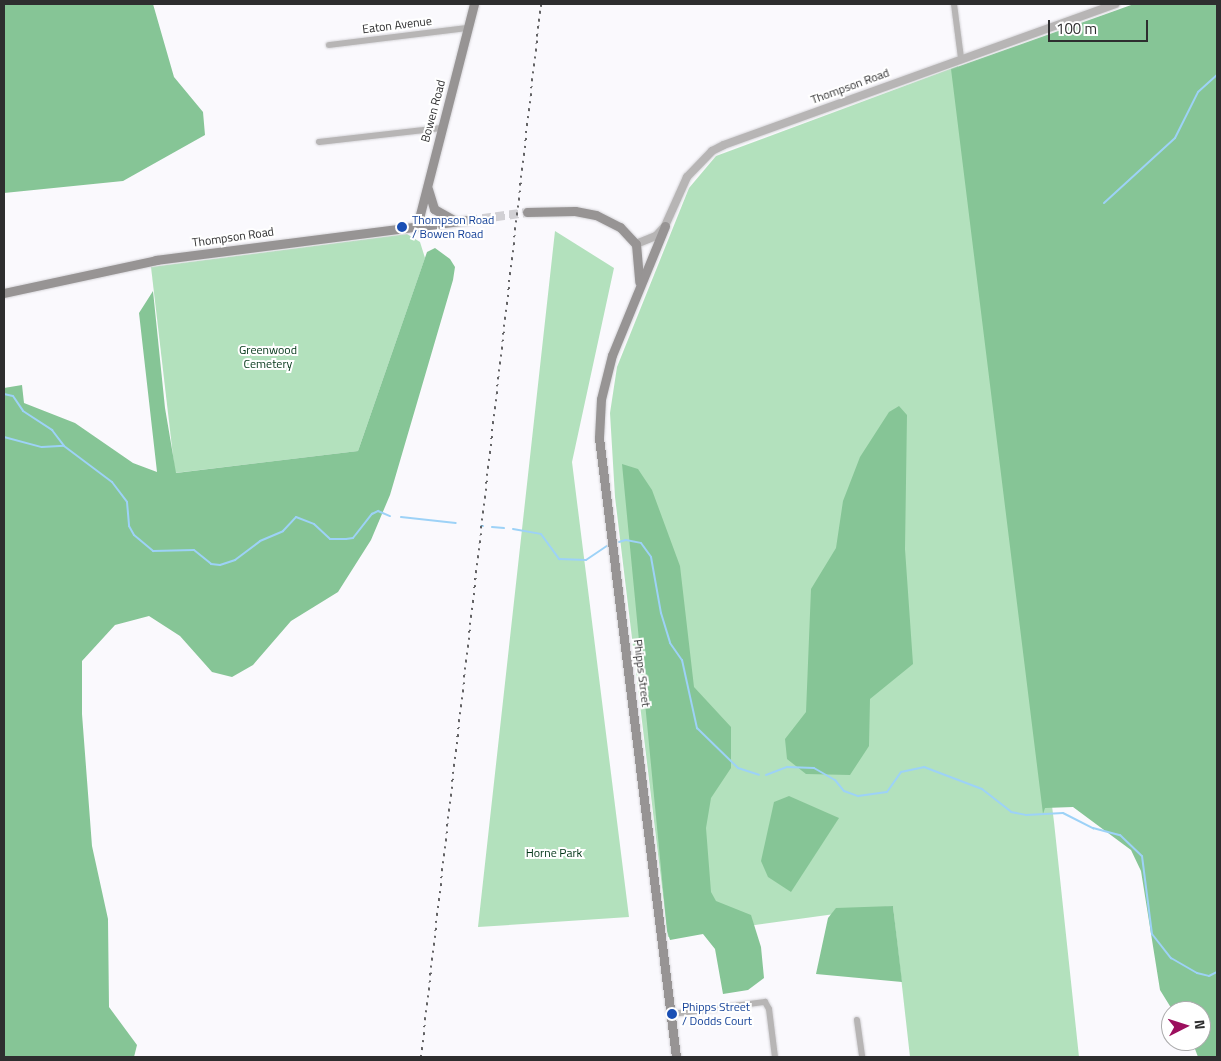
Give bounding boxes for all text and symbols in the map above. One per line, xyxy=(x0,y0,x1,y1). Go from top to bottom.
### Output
scale bar xyxy=(1051,10,1151,42)
street label: Eaton Avenue xyxy=(361,14,433,36)
text: 100 m xyxy=(1056,17,1097,40)
street label: Thompson Road xyxy=(809,65,891,107)
street label: Bowen Road xyxy=(418,78,448,144)
place label: Thompson Road / Bowen Road xyxy=(412,213,494,241)
marker: Thompson Road / Bowen Road xyxy=(396,221,408,233)
street label: Thompson Road xyxy=(191,224,275,250)
park label: Greenwood Cemetery xyxy=(239,343,297,371)
street label: Phipps Street xyxy=(631,638,653,708)
park label: Horne Park xyxy=(526,846,582,860)
place label: Phipps Street / Dodds Court xyxy=(682,1000,752,1028)
north arrow xyxy=(1161,1001,1211,1051)
marker: Phipps Street / Dodds Court xyxy=(666,1008,678,1020)
text: N xyxy=(1190,1019,1211,1030)

